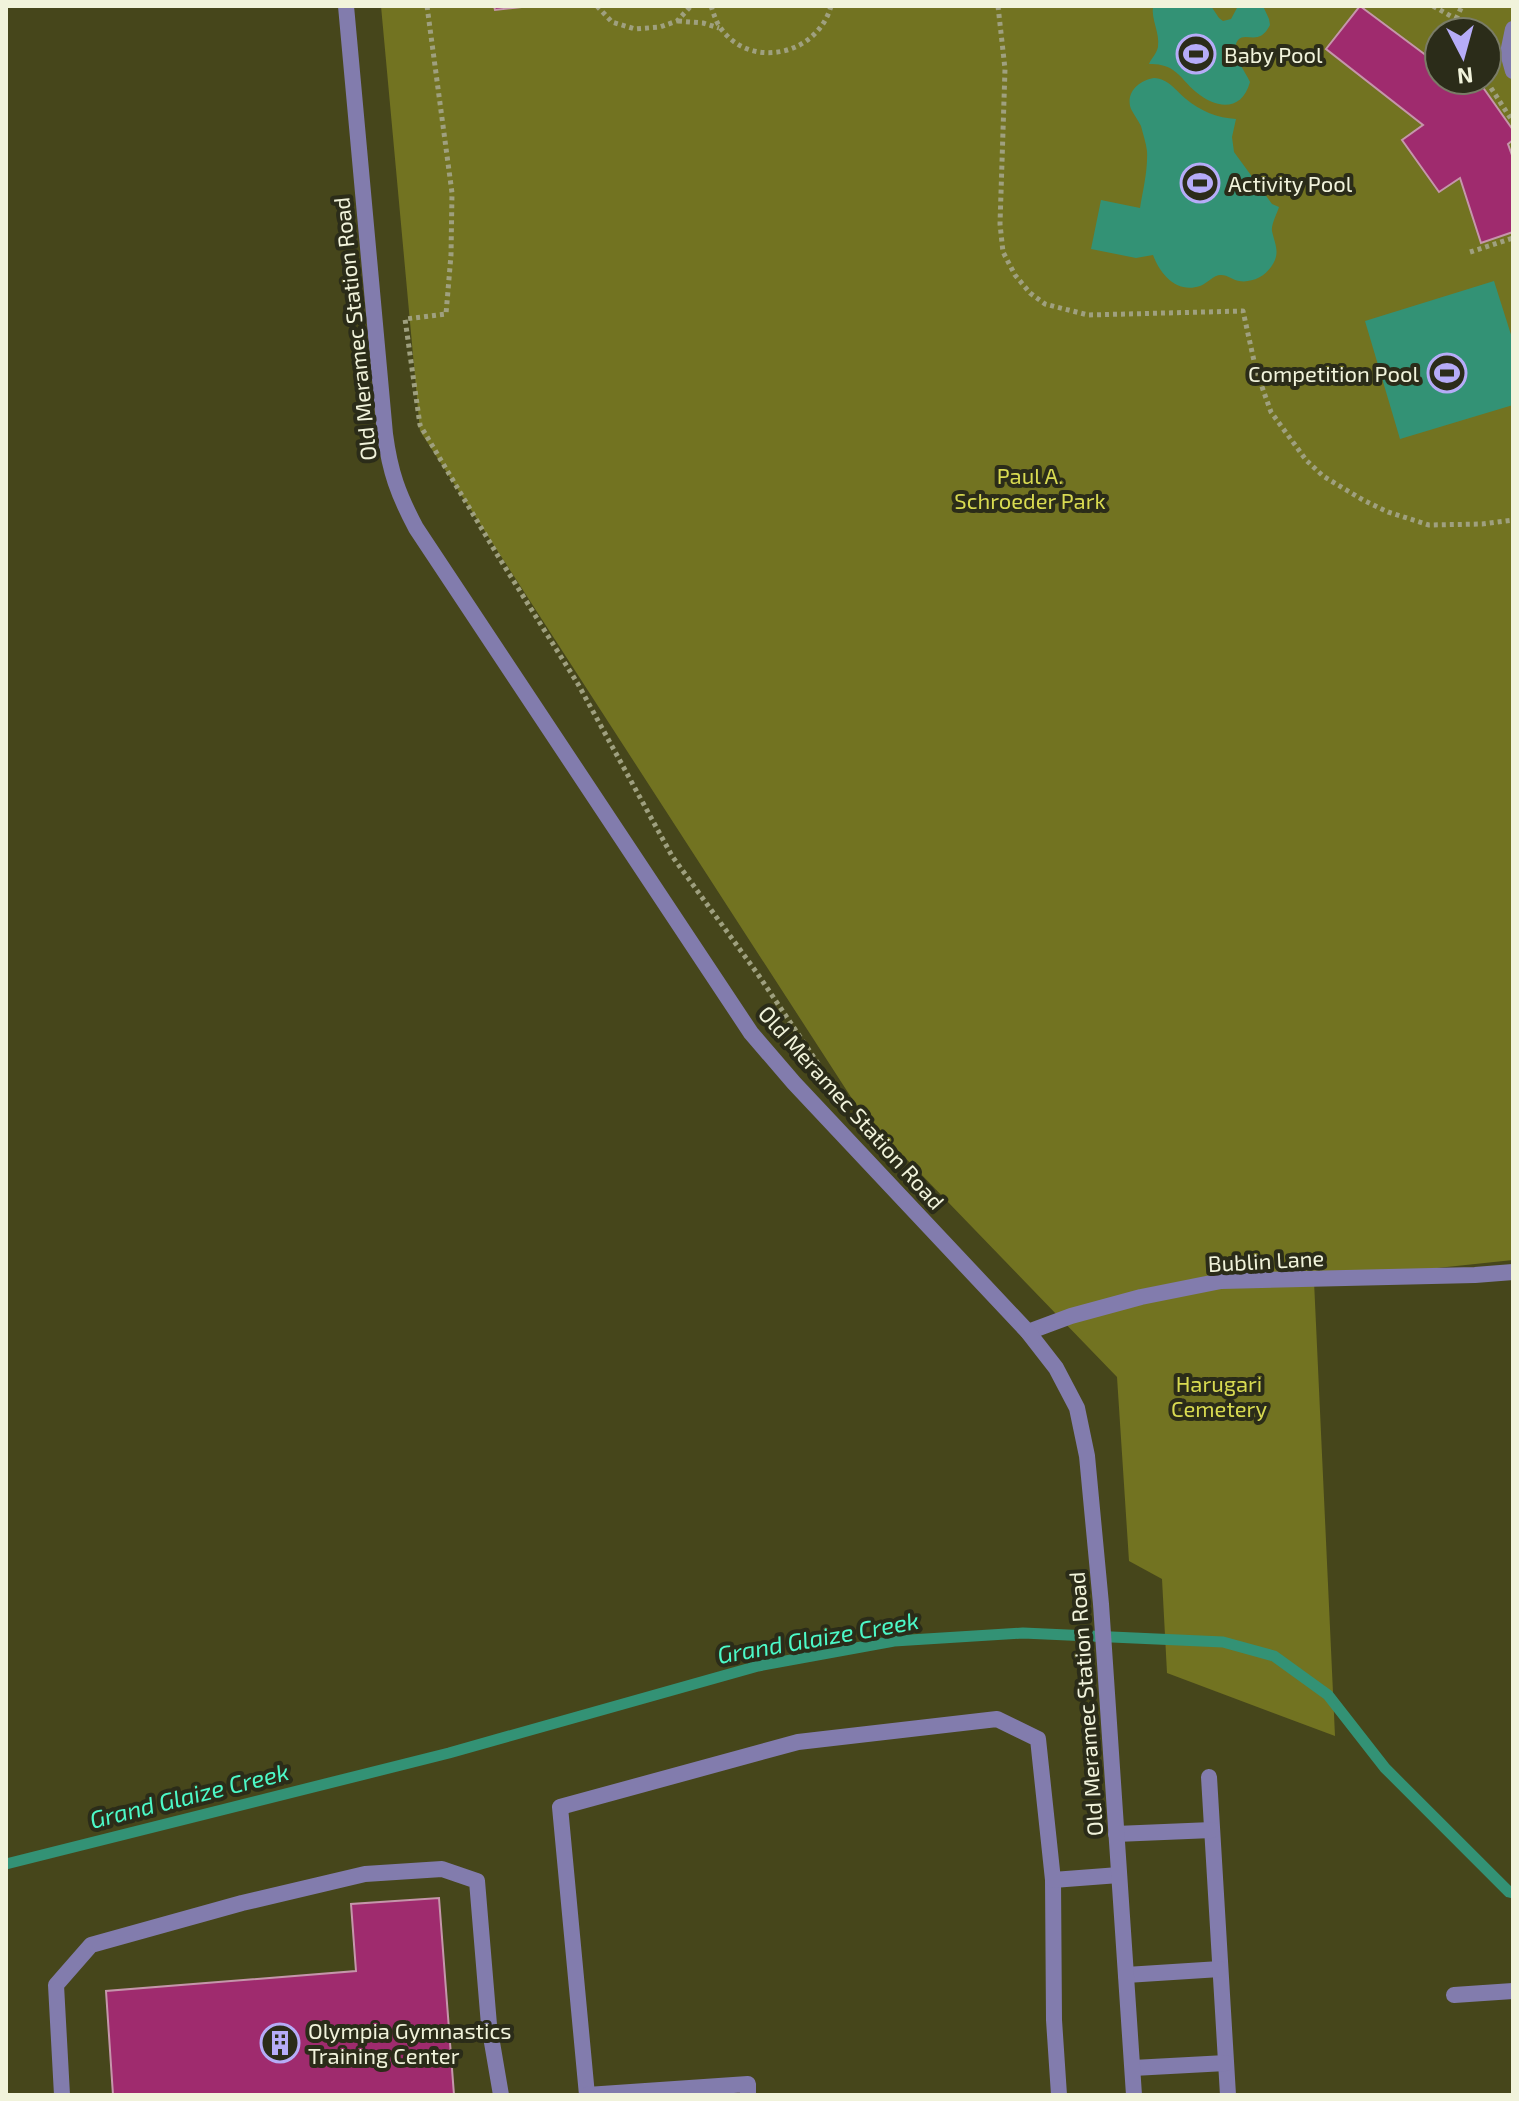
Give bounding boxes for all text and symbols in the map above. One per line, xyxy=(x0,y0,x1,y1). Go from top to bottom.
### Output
north arrow xyxy=(1423,16,1503,96)
sports icon: Baby Pool xyxy=(1175,33,1217,75)
place label: Baby Pool xyxy=(1224,41,1323,67)
text: N xyxy=(1456,63,1474,91)
sports icon: Activity Pool xyxy=(1179,162,1221,204)
place label: Activity Pool xyxy=(1228,170,1353,196)
street label: Old Meramec Station Road xyxy=(327,196,381,462)
sports icon: Competition Pool xyxy=(1426,352,1468,394)
place label: Competition Pool xyxy=(1248,360,1419,386)
park label: Paul A. Schroeder Park xyxy=(954,462,1106,513)
street label: Old Meramec Station Road xyxy=(754,1000,950,1214)
street label: Bublin Lane xyxy=(1207,1244,1325,1276)
park label: Harugari Cemetery xyxy=(1171,1370,1267,1421)
street label: Old Meramec Station Road xyxy=(1063,1571,1107,1837)
water label: Grand Glaize Creek xyxy=(715,1605,921,1669)
water label: Grand Glaize Creek xyxy=(86,1756,292,1834)
place label: Olympia Gymnastics Training Center xyxy=(308,2017,511,2068)
building icon: Olympia Gymnastics Training Center xyxy=(259,2022,301,2064)

